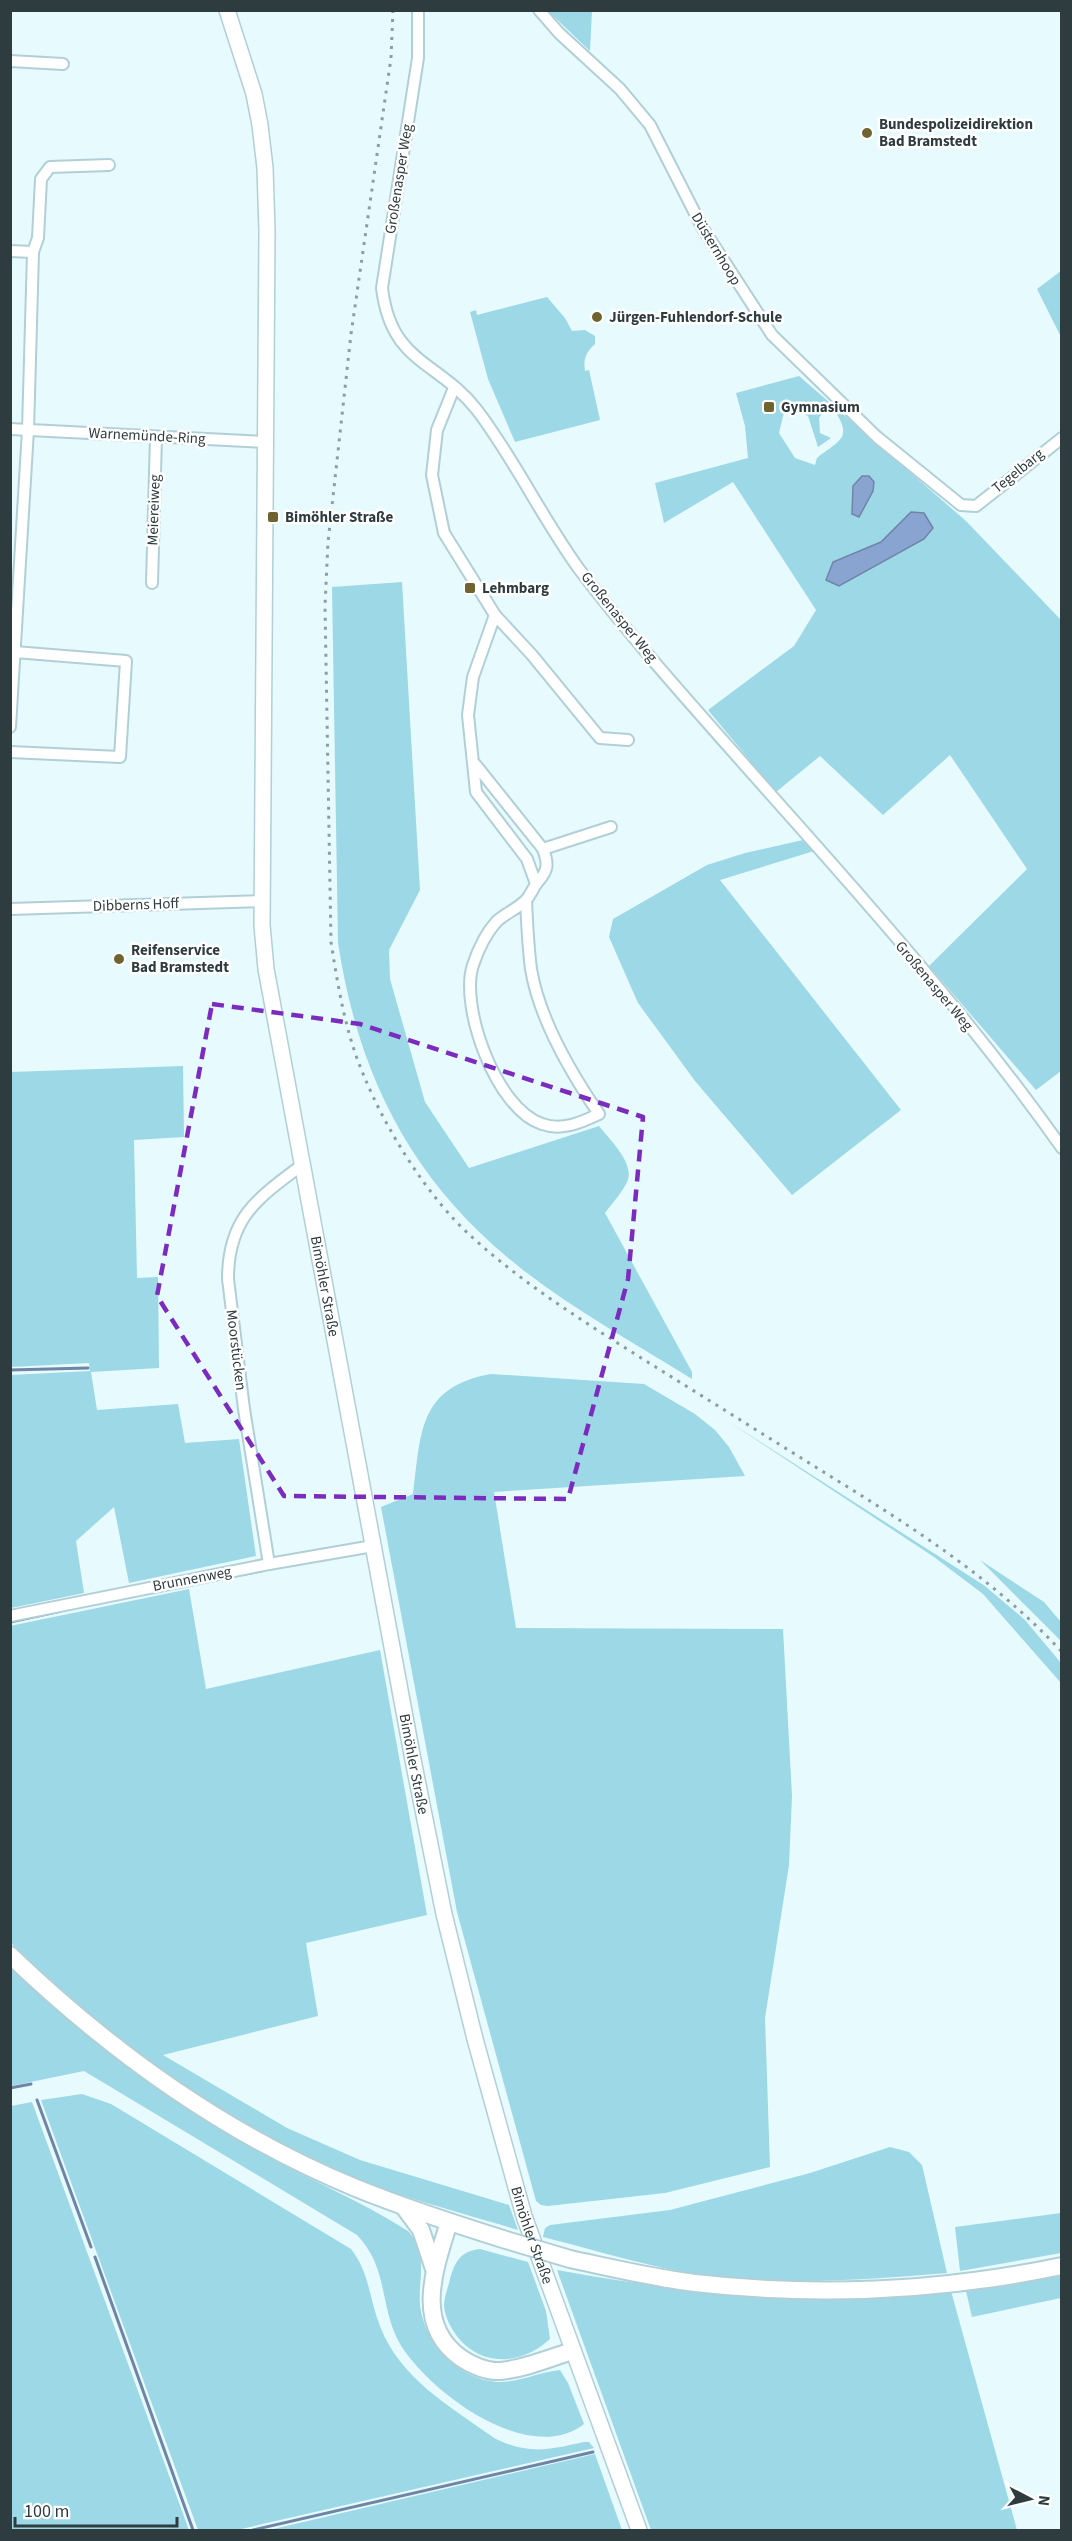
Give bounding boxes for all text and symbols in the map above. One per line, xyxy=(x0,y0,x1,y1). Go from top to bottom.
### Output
place label: Bundespolizeidirektion Bad Bramstedt xyxy=(879,114,1033,152)
street label: Großenasper Weg xyxy=(380,122,418,236)
marker: Bundespolizeidirektion Bad Bramstedt xyxy=(860,126,874,140)
street label: Düsternhoop xyxy=(686,209,746,289)
place label: Jürgen-Fuhlendorf-Schule xyxy=(609,307,782,328)
marker: Jürgen-Fuhlendorf-Schule xyxy=(590,310,604,324)
place label: Gymnasium xyxy=(781,397,860,418)
marker: Gymnasium xyxy=(762,400,776,414)
street label: Warnemünde-Ring xyxy=(88,422,207,450)
street label: Tegelbarg xyxy=(988,443,1049,498)
street label: Meiereiweg xyxy=(142,474,166,546)
place label: Bimöhler Straße xyxy=(285,507,394,528)
marker: Bimöhler Straße xyxy=(266,510,280,524)
street label: Großenasper Weg xyxy=(576,567,662,667)
place label: Lehmbarg xyxy=(482,578,549,599)
marker: Lehmbarg xyxy=(463,581,477,595)
street label: Dibberns Hoff xyxy=(93,893,181,917)
street label: Großenasper Weg xyxy=(890,937,978,1036)
place label: Reifenservice Bad Bramstedt xyxy=(131,940,229,978)
marker: Reifenservice Bad Bramstedt xyxy=(112,952,126,966)
street label: Bimöhler Straße xyxy=(305,1234,345,1338)
street label: Moorstücken xyxy=(221,1308,251,1392)
street label: Brunnenweg xyxy=(151,1561,234,1597)
street label: Bimöhler Straße xyxy=(394,1712,434,1816)
street label: Bimöhler Straße xyxy=(506,2184,558,2287)
north arrow xyxy=(1000,2469,1060,2529)
scale bar xyxy=(15,2490,177,2528)
text: N xyxy=(1032,2494,1055,2507)
text: 100 m xyxy=(24,2499,69,2524)

